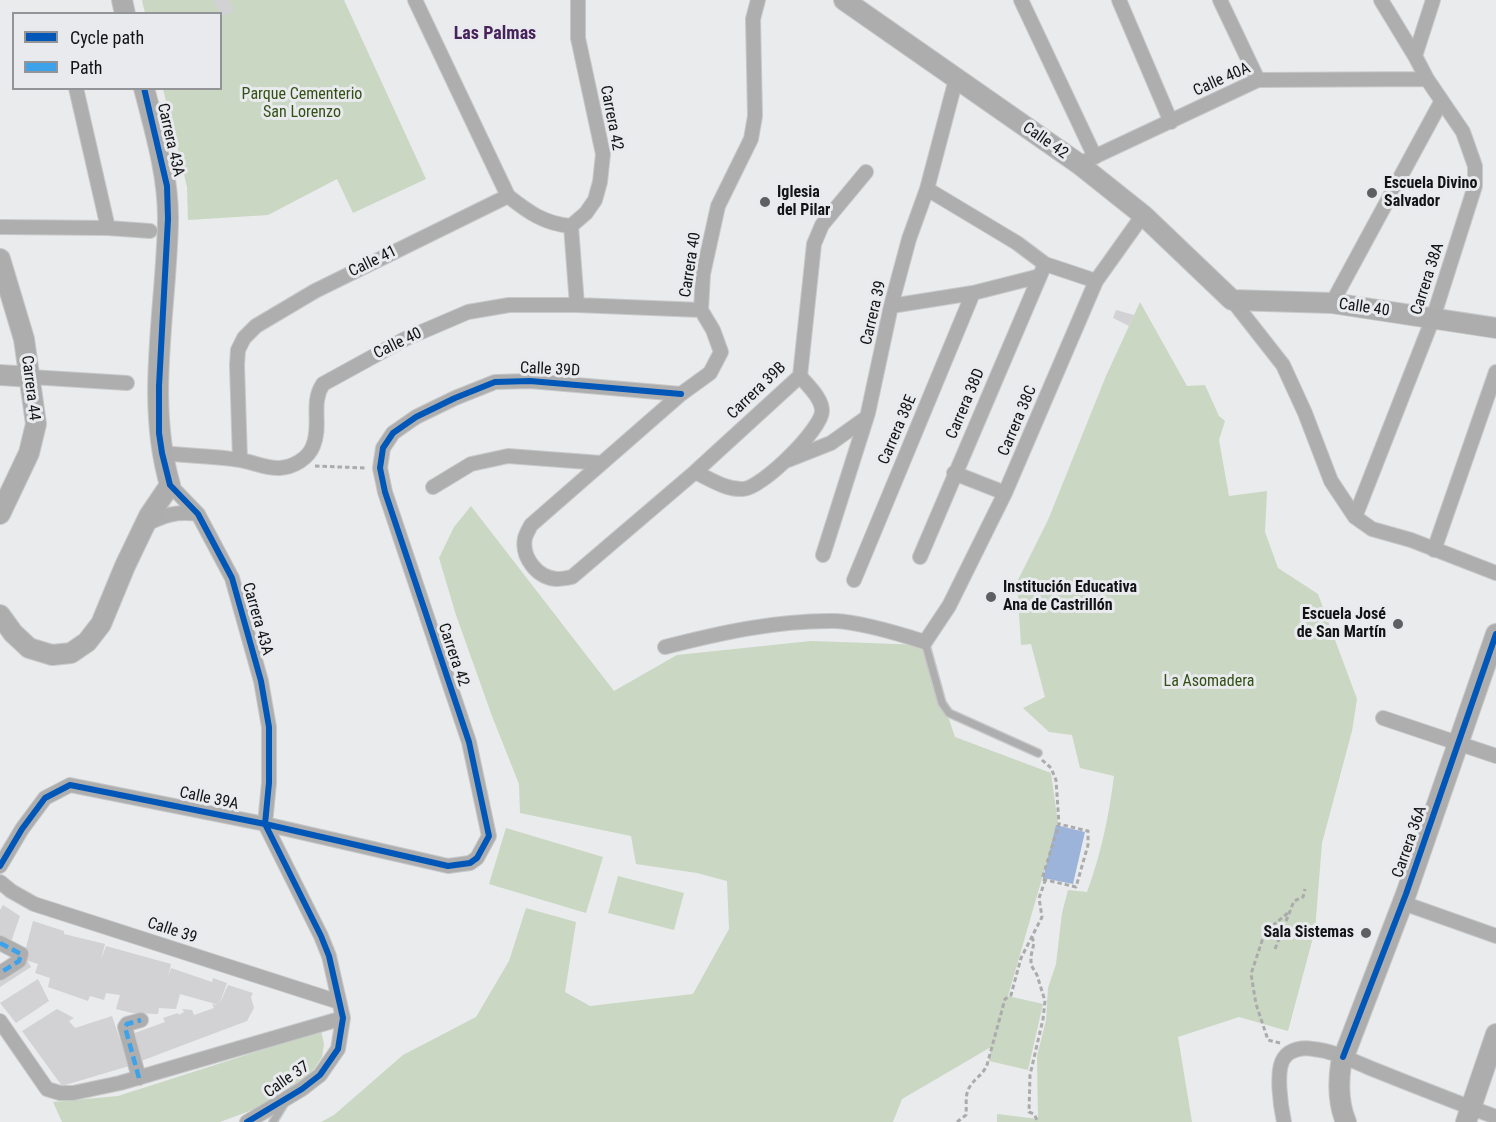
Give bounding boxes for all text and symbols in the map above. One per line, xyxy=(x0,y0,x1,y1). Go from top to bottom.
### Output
legend xyxy=(12,12,222,90)
district label: Las Palmas xyxy=(454,23,536,45)
text: Cycle path xyxy=(70,27,144,48)
text: Path xyxy=(70,57,103,78)
street label: Calle 40A xyxy=(1191,59,1253,101)
street label: Carrera 42 xyxy=(595,84,627,152)
park label: Parque Cementerio San Lorenzo xyxy=(242,85,362,123)
street label: Carrera 43A xyxy=(152,101,188,179)
street label: Calle 42 xyxy=(1019,118,1071,164)
place label: Escuela Divino Salvador xyxy=(1384,174,1477,212)
place label: Iglesia del Pilar xyxy=(777,183,830,221)
marker: Escuela Divino Salvador xyxy=(1365,186,1379,200)
marker: Iglesia del Pilar xyxy=(758,195,772,209)
street label: Carrera 40 xyxy=(676,231,706,299)
street label: Carrera 38A xyxy=(1407,240,1449,318)
street label: Calle 41 xyxy=(346,242,400,282)
street label: Carrera 39 xyxy=(857,279,891,347)
street label: Calle 40 xyxy=(1337,295,1391,321)
street label: Calle 40 xyxy=(371,324,425,364)
street label: Carrera 44 xyxy=(16,354,44,422)
street label: Carrera 39B xyxy=(724,358,790,424)
street label: Calle 39D xyxy=(519,359,581,381)
street label: Carrera 38D xyxy=(943,366,989,442)
street label: Carrera 38C xyxy=(995,383,1041,459)
street label: Carrera 38E xyxy=(875,392,921,468)
place label: Institución Educativa Ana de Castrillón xyxy=(1003,578,1137,616)
street label: Carrera 43A xyxy=(237,580,277,658)
marker: Institución Educativa Ana de Castrillón xyxy=(984,590,998,604)
place label: Escuela José de San Martín xyxy=(1297,605,1386,643)
marker: Escuela José de San Martín xyxy=(1391,617,1405,631)
street label: Carrera 42 xyxy=(433,621,473,689)
park label: La Asomadera xyxy=(1164,672,1254,692)
street label: Calle 39A xyxy=(178,783,240,815)
street label: Carrera 36A xyxy=(1389,804,1431,880)
street label: Calle 39 xyxy=(145,914,199,948)
place label: Sala Sistemas xyxy=(1263,923,1354,943)
marker: Sala Sistemas xyxy=(1359,926,1373,940)
street label: Calle 37 xyxy=(261,1057,313,1103)

